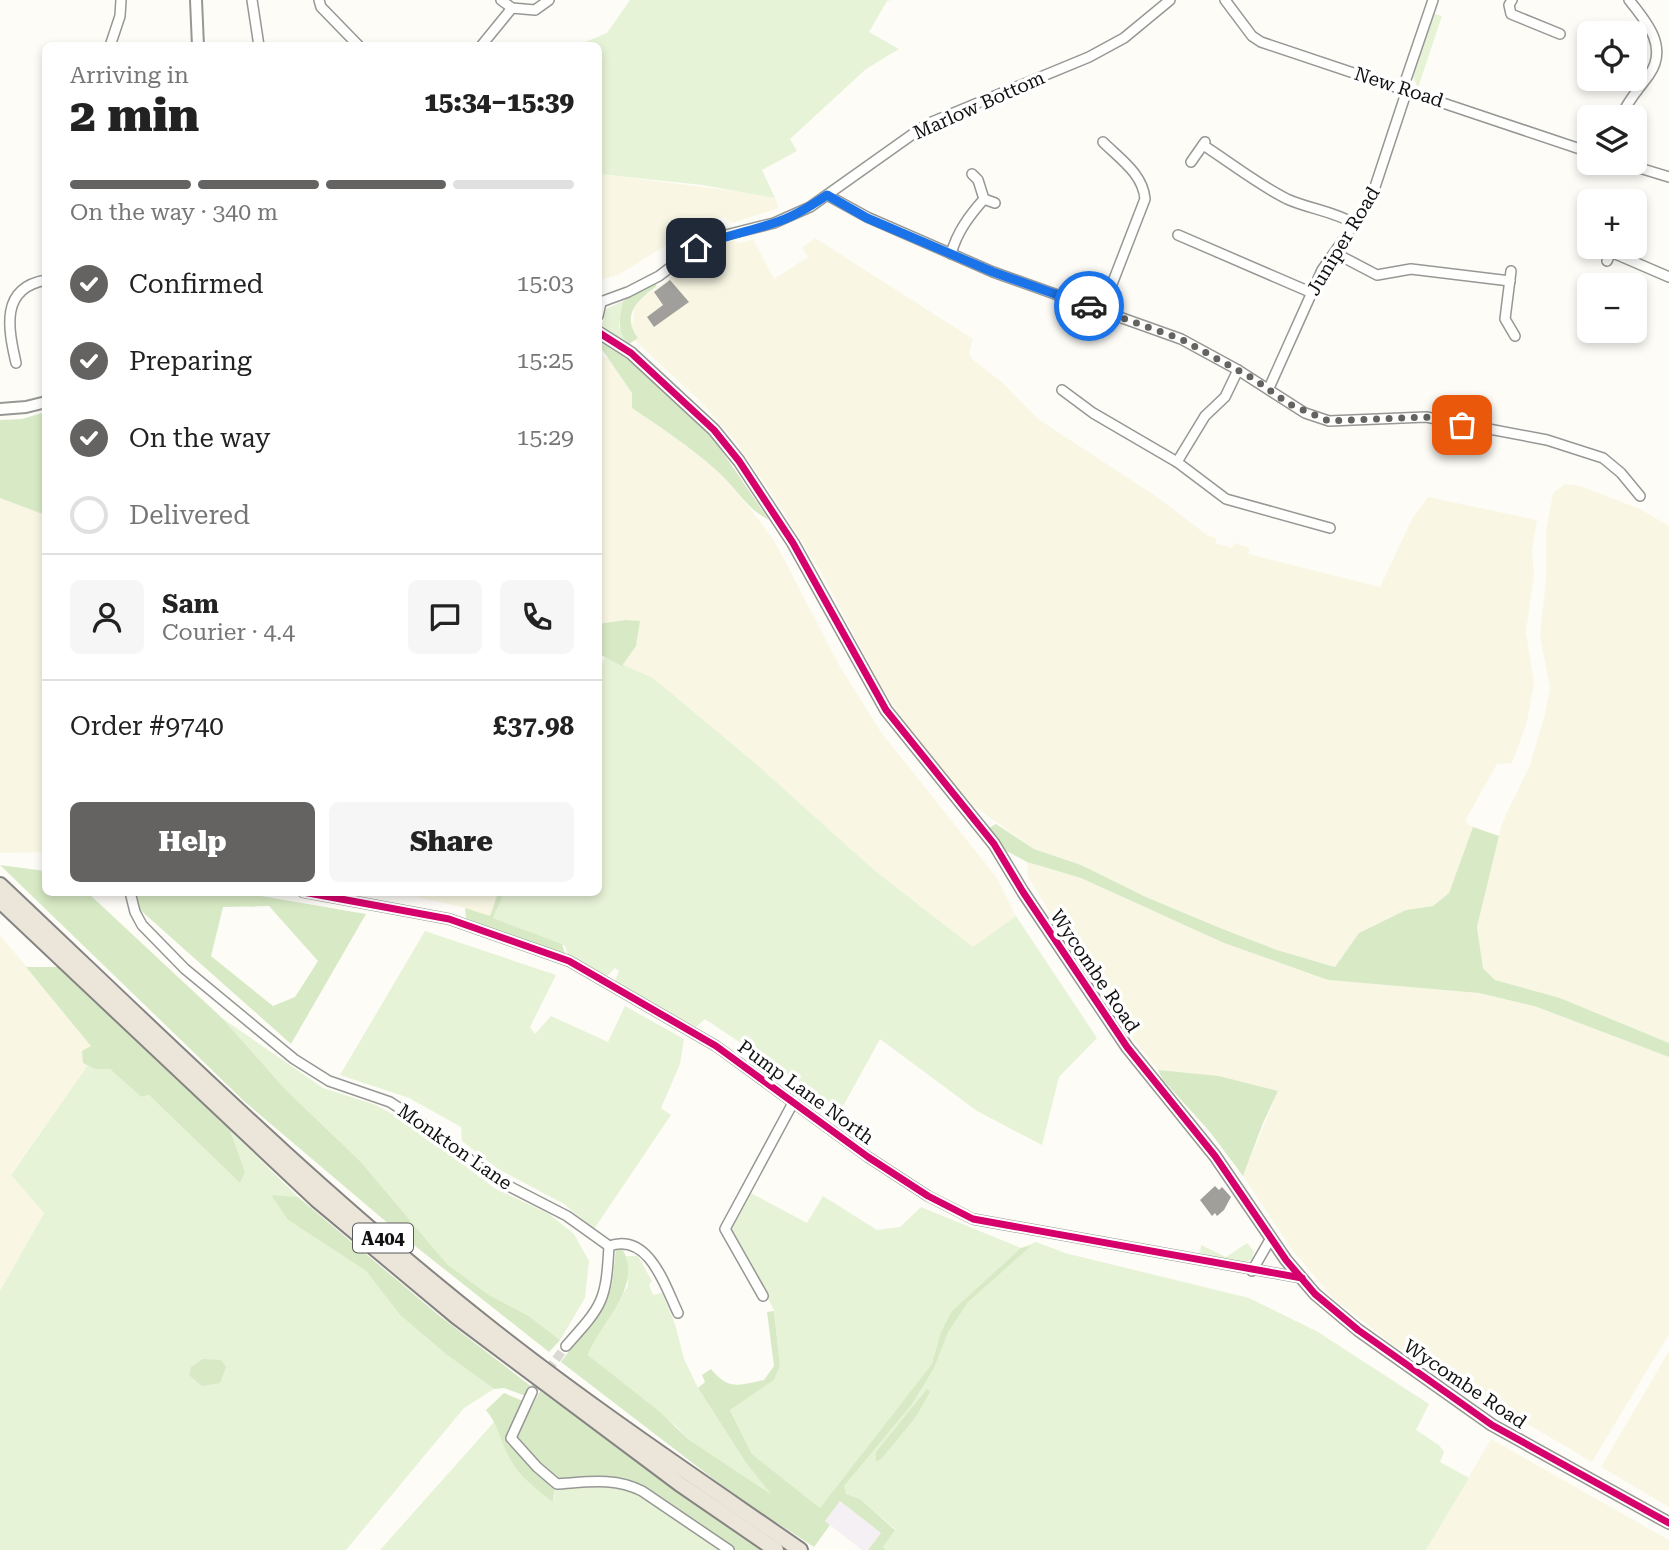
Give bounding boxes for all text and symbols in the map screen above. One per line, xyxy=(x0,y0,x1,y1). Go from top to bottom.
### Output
map controls xyxy=(1577,21,1647,343)
button: locate xyxy=(1577,21,1647,91)
text: Arriving in xyxy=(70,62,189,89)
street label: New Road xyxy=(1351,62,1447,112)
street label: Marlow Bottom xyxy=(910,66,1048,144)
text: 15:34–15:39 xyxy=(424,87,574,117)
text: 2 min xyxy=(70,88,199,142)
button: layers xyxy=(1577,105,1647,175)
street label: Juniper Road xyxy=(1302,182,1384,300)
button: + xyxy=(1577,189,1647,259)
text: On the way · 340 m xyxy=(70,199,278,226)
pin xyxy=(666,218,726,278)
icon: home xyxy=(677,229,715,267)
icon: check xyxy=(70,265,108,303)
text: Confirmed xyxy=(129,269,264,299)
text: 15:03 xyxy=(517,270,574,297)
courier xyxy=(1054,271,1124,341)
button: − xyxy=(1577,273,1647,343)
icon: car xyxy=(1070,287,1108,325)
icon: check xyxy=(70,342,108,380)
text: Preparing xyxy=(129,346,252,376)
text: 15:25 xyxy=(517,347,574,374)
pin xyxy=(1432,395,1492,455)
icon: bag xyxy=(1443,406,1481,444)
icon: check xyxy=(70,419,108,457)
text: On the way xyxy=(129,423,270,453)
text: 15:29 xyxy=(517,424,574,451)
text: Delivered xyxy=(129,500,250,530)
button: person xyxy=(70,580,144,654)
button: chat xyxy=(408,580,482,654)
button: phone xyxy=(500,580,574,654)
text: Sam xyxy=(162,589,219,619)
text: Courier · 4.4 xyxy=(162,619,295,646)
text: Order #9740 xyxy=(70,711,224,741)
text: £37.98 xyxy=(493,711,574,741)
button: Help xyxy=(70,802,315,882)
button: Share xyxy=(329,802,574,882)
street label: Wycombe Road xyxy=(1045,905,1145,1037)
street label: Pump Lane North xyxy=(733,1035,879,1149)
street label: Monkton Lane xyxy=(393,1099,517,1195)
road number: A404 xyxy=(353,1224,413,1252)
street label: Wycombe Road xyxy=(1399,1334,1531,1434)

